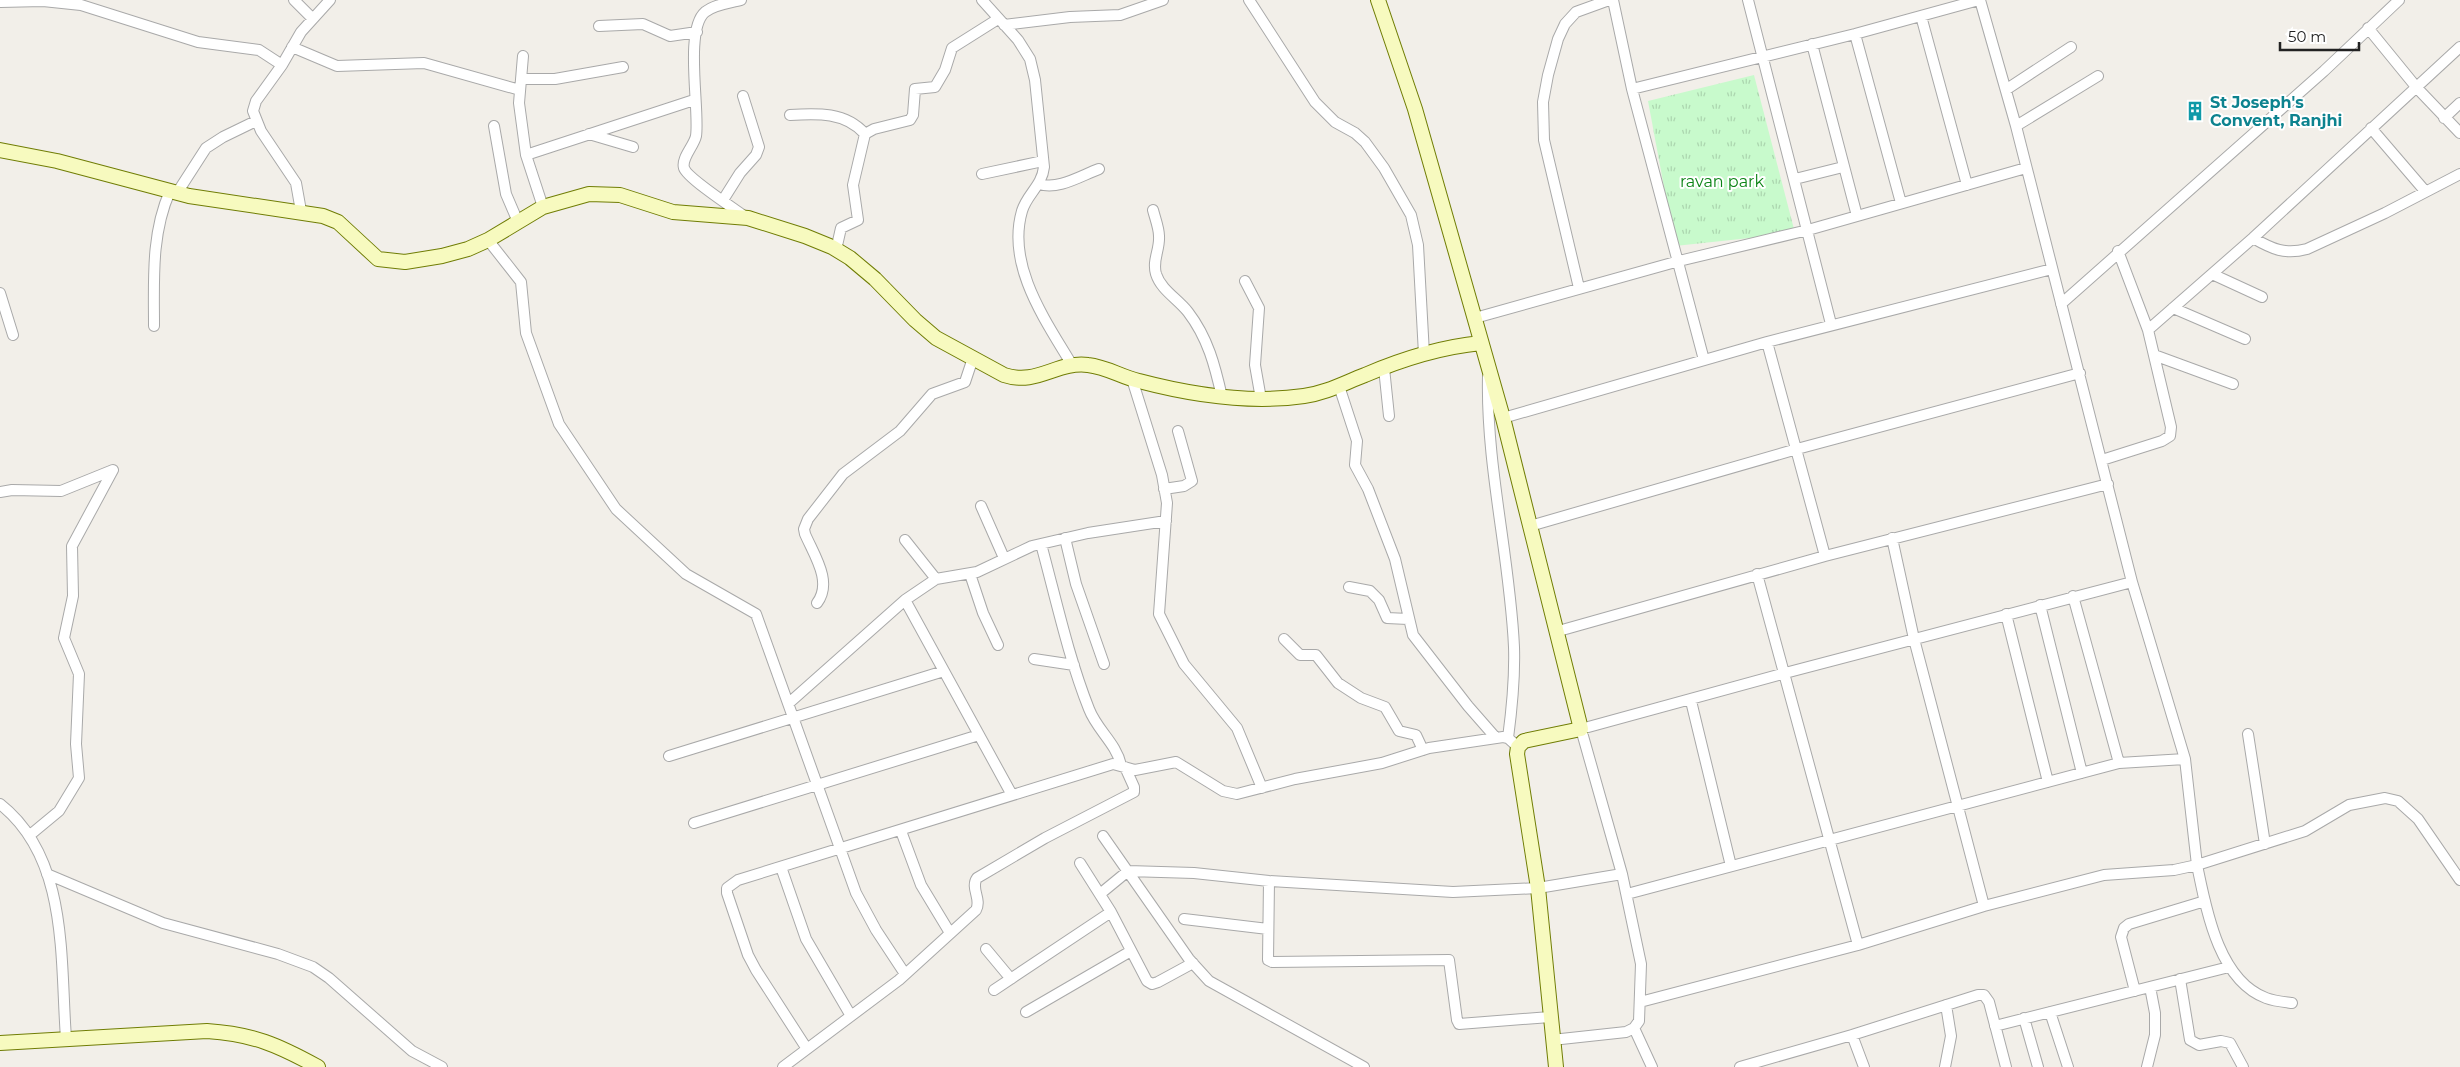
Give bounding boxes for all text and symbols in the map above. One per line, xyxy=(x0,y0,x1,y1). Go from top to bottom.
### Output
scale bar xyxy=(2280,20,2359,52)
text: 50 m xyxy=(2288,27,2326,46)
place label: St Joseph's Convent, Ranjhi xyxy=(2210,93,2342,130)
building icon: St Joseph's Convent, Ranjhi xyxy=(2184,100,2206,122)
park label: ravan park xyxy=(1680,172,1764,191)

